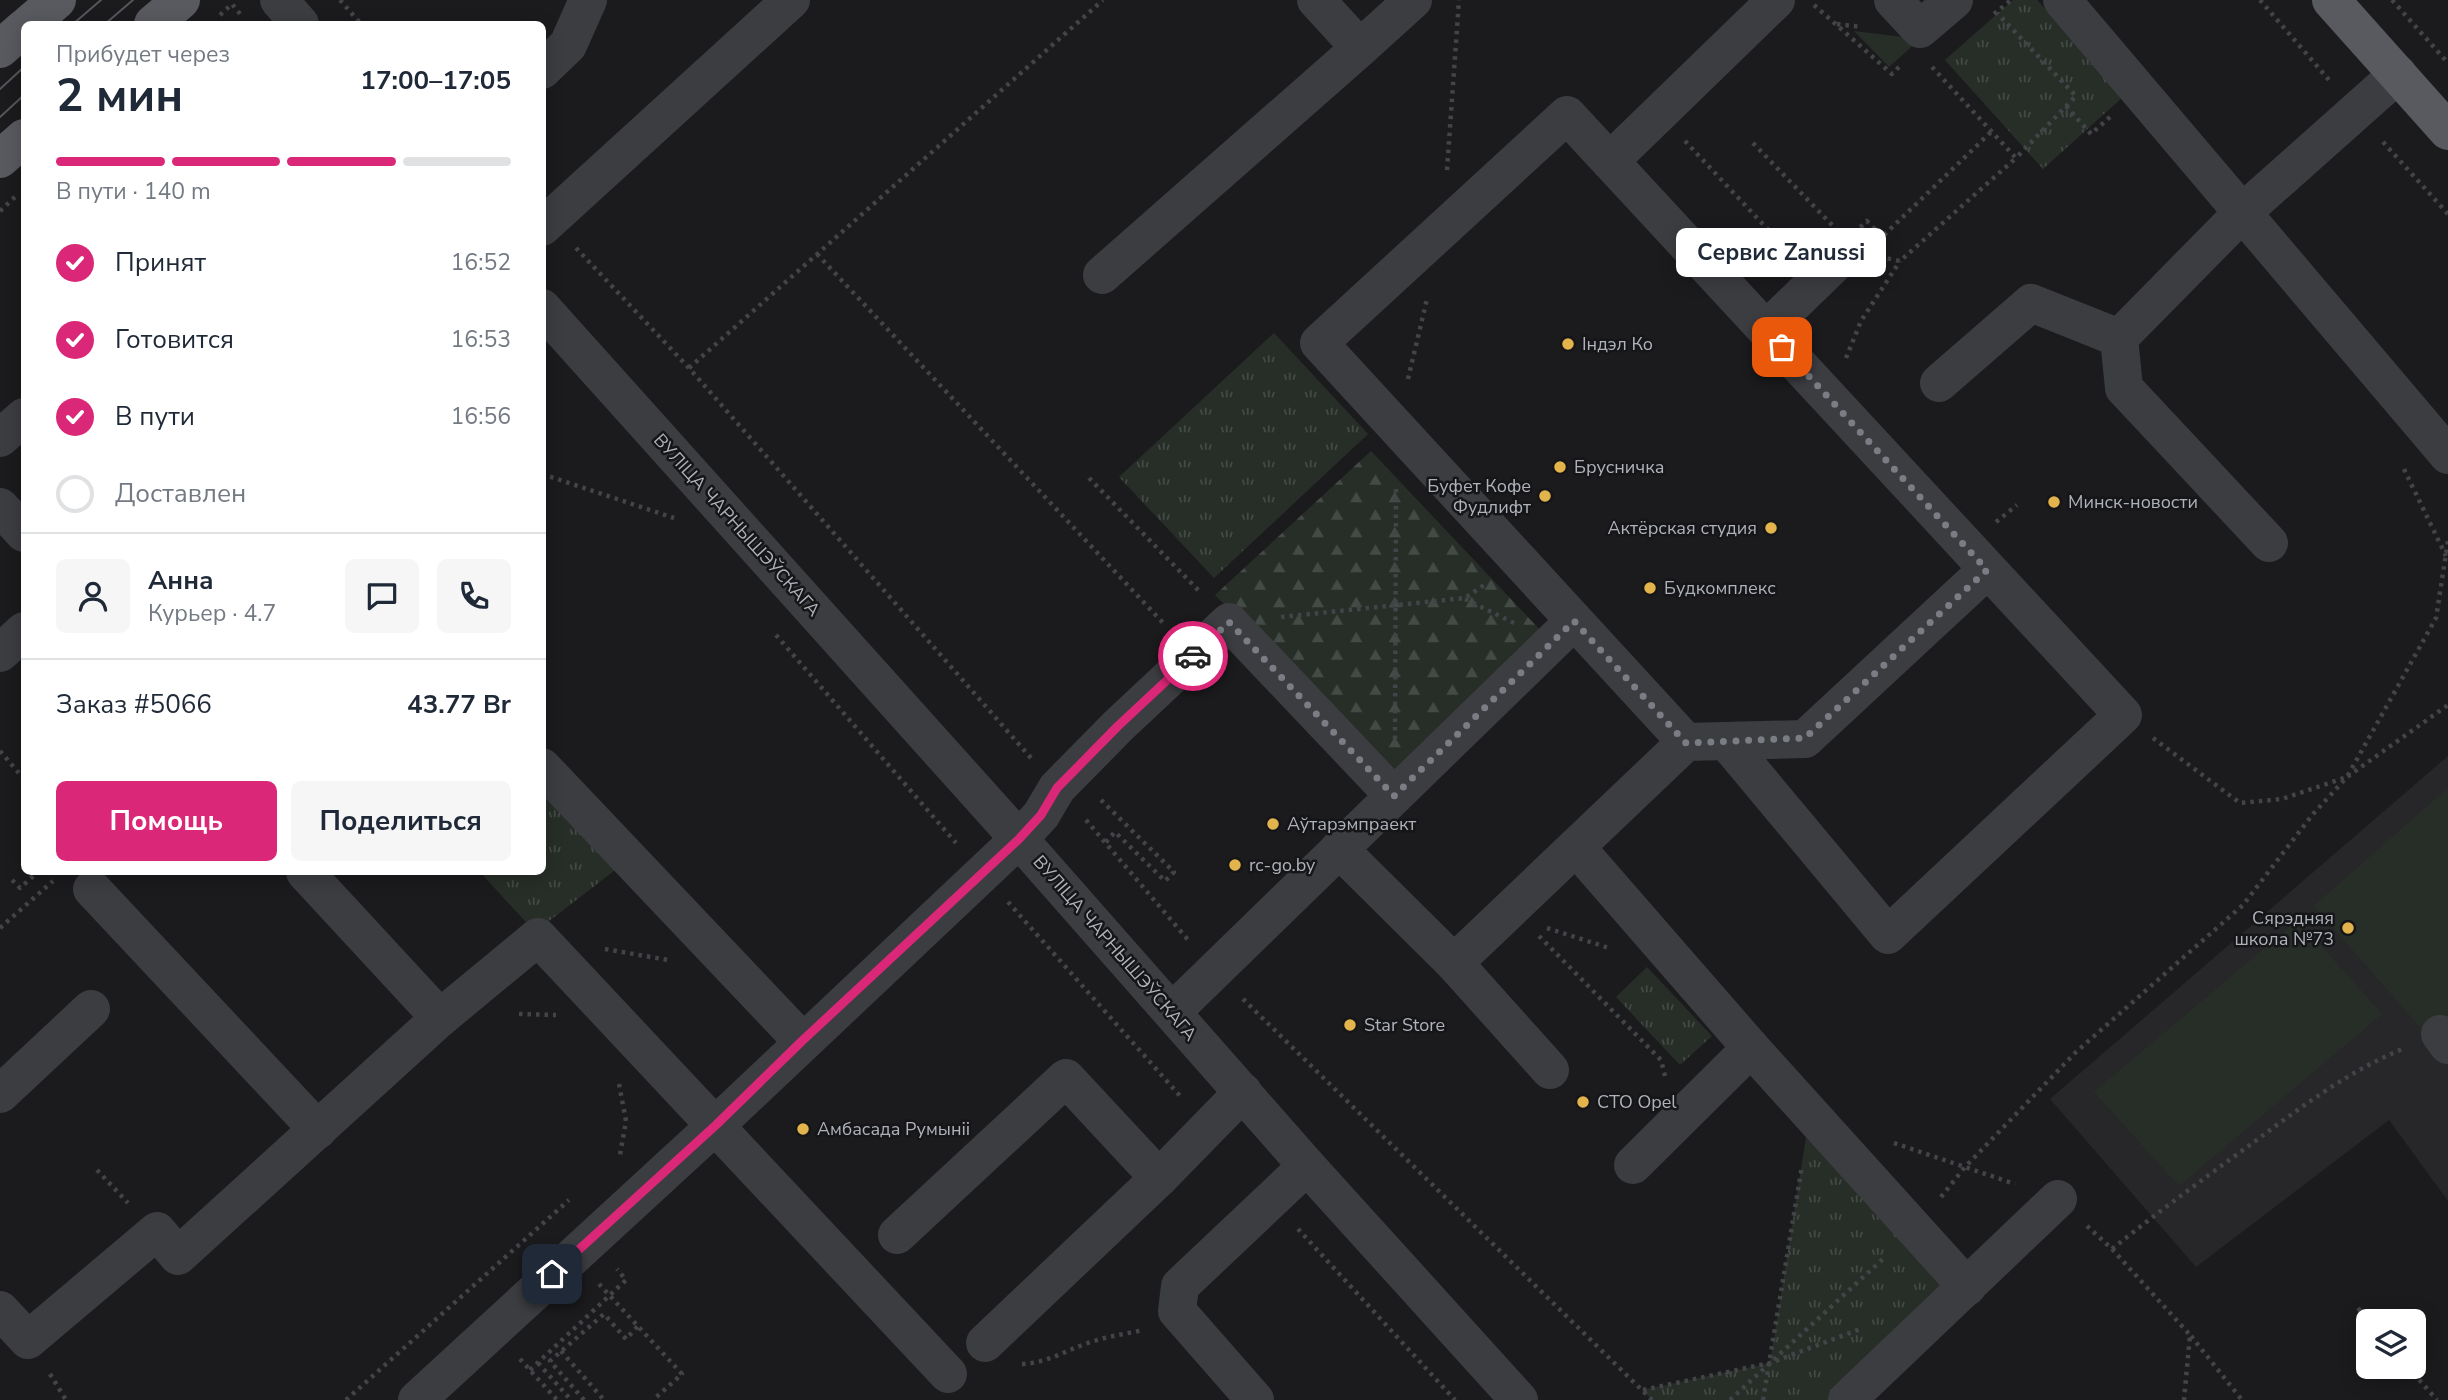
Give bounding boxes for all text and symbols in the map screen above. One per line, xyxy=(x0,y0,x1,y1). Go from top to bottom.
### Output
text: Прибудет через xyxy=(56,39,230,70)
text: 17:00–17:05 xyxy=(360,63,511,98)
text: 2 мин xyxy=(56,64,183,127)
text: В пути · 140 m xyxy=(56,176,211,207)
callout: Сервис Zanussi xyxy=(1677,228,1887,277)
text: Сервис Zanussi xyxy=(1697,237,1865,268)
icon: check xyxy=(56,244,94,282)
text: Принят xyxy=(115,245,206,280)
text: 16:52 xyxy=(451,247,511,278)
pin xyxy=(1752,317,1812,377)
icon: check xyxy=(56,321,94,359)
text: Готовится xyxy=(115,322,234,357)
text: 16:53 xyxy=(451,324,511,355)
icon: bag xyxy=(1763,328,1801,366)
place label: Індэл Ко xyxy=(1582,332,1653,356)
marker: Індэл Ко xyxy=(1560,336,1576,352)
icon: check xyxy=(56,398,94,436)
text: В пути xyxy=(115,399,195,434)
text: 16:56 xyxy=(451,401,511,432)
street label: ВУЛІЦА ЧАРНЫШЭЎСКАГА xyxy=(648,428,826,622)
place label: Брусничка xyxy=(1574,455,1664,479)
marker: Брусничка xyxy=(1552,459,1568,475)
place label: Буфет Кофе Фудлифт xyxy=(1427,474,1531,519)
text: Доставлен xyxy=(115,476,246,511)
marker: Буфет Кофе Фудлифт xyxy=(1537,488,1553,504)
place label: Минск-новости xyxy=(2068,490,2198,514)
marker: Минск-новости xyxy=(2046,494,2062,510)
place label: Актёрская студия xyxy=(1607,516,1757,540)
marker: Актёрская студия xyxy=(1763,520,1779,536)
button: person xyxy=(56,559,130,633)
button: chat xyxy=(345,559,419,633)
button: phone xyxy=(437,559,511,633)
text: Анна xyxy=(148,563,214,598)
place label: Будкомплекс xyxy=(1664,576,1776,600)
marker: Будкомплекс xyxy=(1642,580,1658,596)
text: Курьер · 4.7 xyxy=(148,598,276,629)
courier xyxy=(1158,621,1228,691)
icon: car xyxy=(1174,637,1212,675)
text: Заказ #5066 xyxy=(56,687,212,722)
text: 43.77 Br xyxy=(407,687,511,722)
button: Помощь xyxy=(56,781,277,861)
button: Поделиться xyxy=(291,781,511,861)
place label: Аўтарэмпраект xyxy=(1287,812,1416,836)
marker: Аўтарэмпраект xyxy=(1265,816,1281,832)
street label: ВУЛІЦА ЧАРНЫШЭЎСКАГА xyxy=(1028,850,1202,1046)
place label: rc-go.by xyxy=(1249,853,1316,877)
marker: rc-go.by xyxy=(1227,857,1243,873)
place label: Сярэдняя школа №73 xyxy=(2234,906,2334,951)
marker: Сярэдняя школа №73 xyxy=(2340,920,2356,936)
place label: Star Store xyxy=(1364,1013,1445,1037)
marker: Star Store xyxy=(1342,1017,1358,1033)
place label: СТО Opel xyxy=(1597,1090,1677,1114)
marker: СТО Opel xyxy=(1575,1094,1591,1110)
place label: Амбасада Румыніі xyxy=(817,1117,970,1141)
marker: Амбасада Румыніі xyxy=(795,1121,811,1137)
pin xyxy=(522,1244,582,1304)
icon: home xyxy=(533,1255,571,1293)
map controls xyxy=(2356,1309,2426,1379)
button: layers xyxy=(2356,1309,2426,1379)

